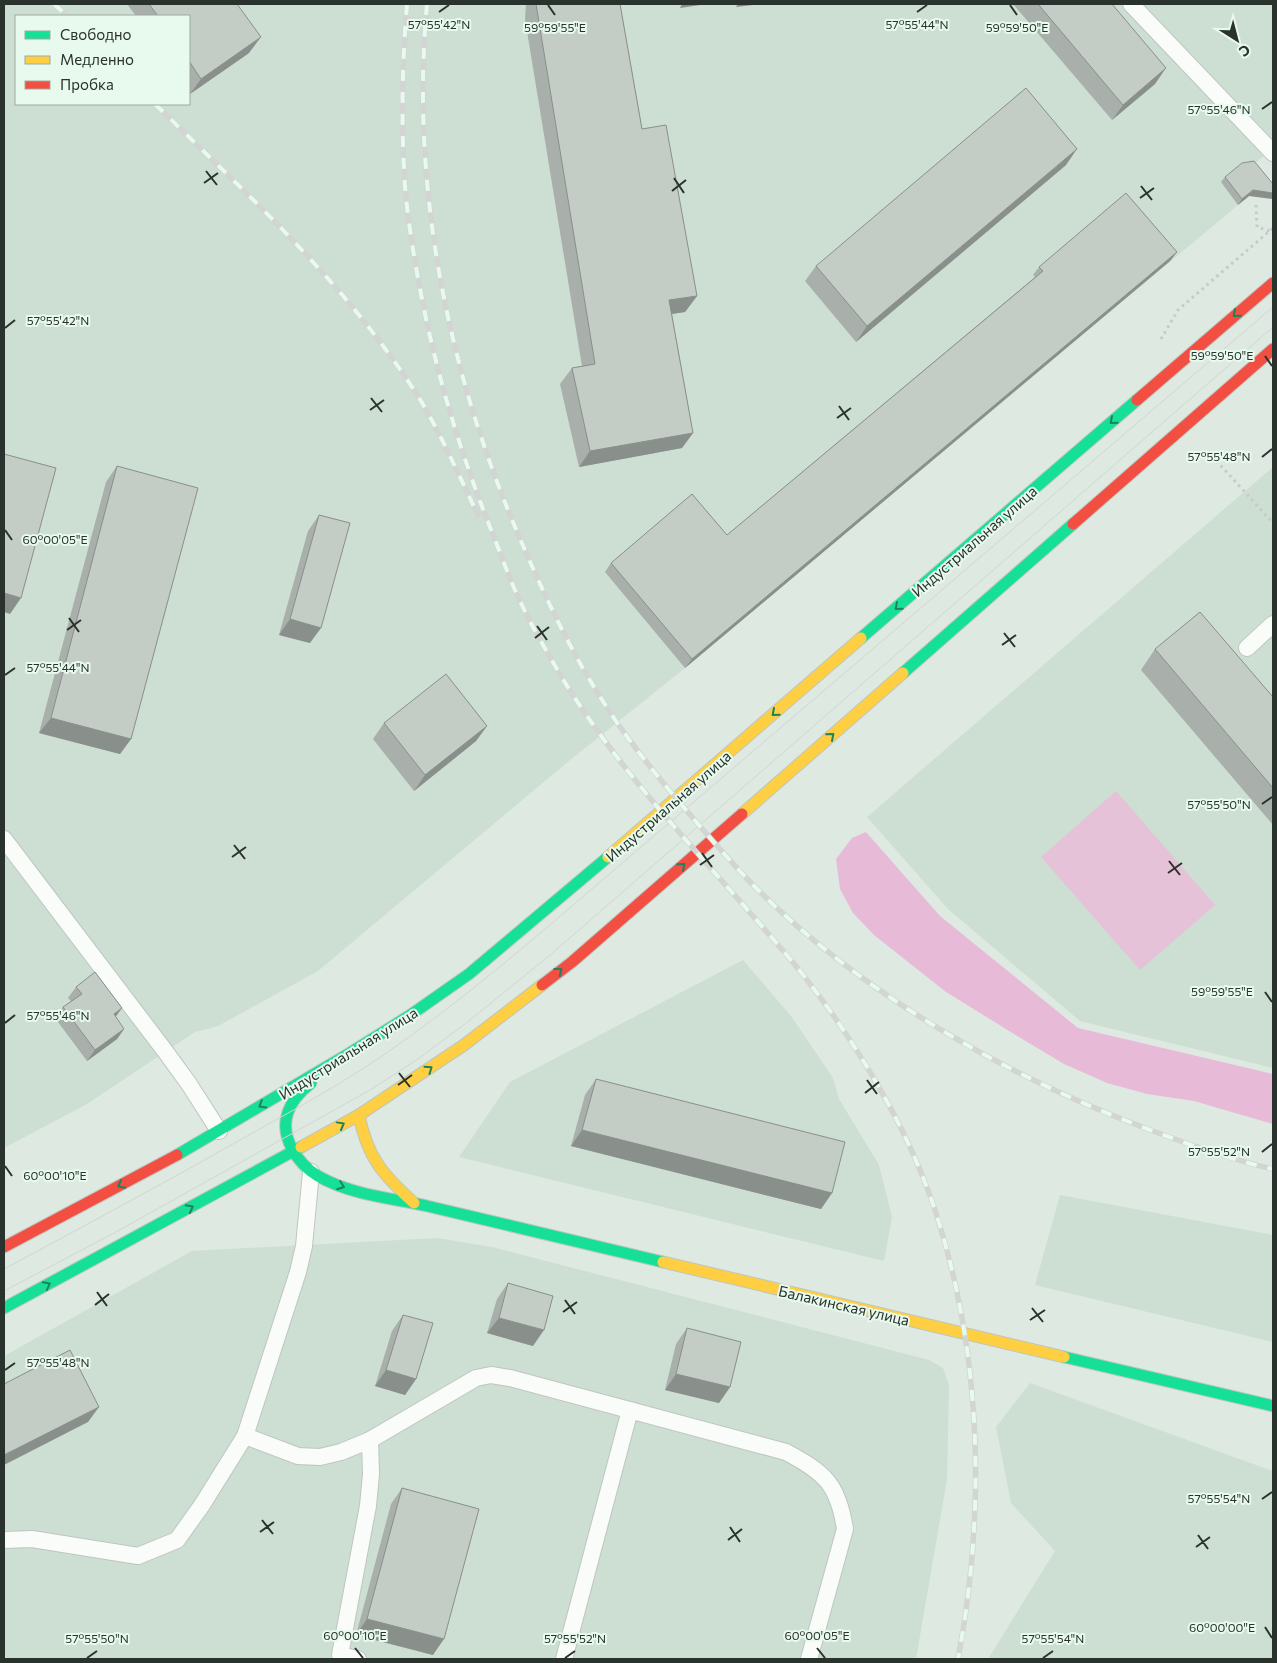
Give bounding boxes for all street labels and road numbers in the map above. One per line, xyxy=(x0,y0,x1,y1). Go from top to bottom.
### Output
street label: Индустриальная улица xyxy=(908,482,1040,600)
street label: Индустриальная улица xyxy=(602,747,734,865)
street label: Индустриальная улица xyxy=(275,1003,421,1103)
street label: Балакинская улица xyxy=(777,1281,911,1329)

